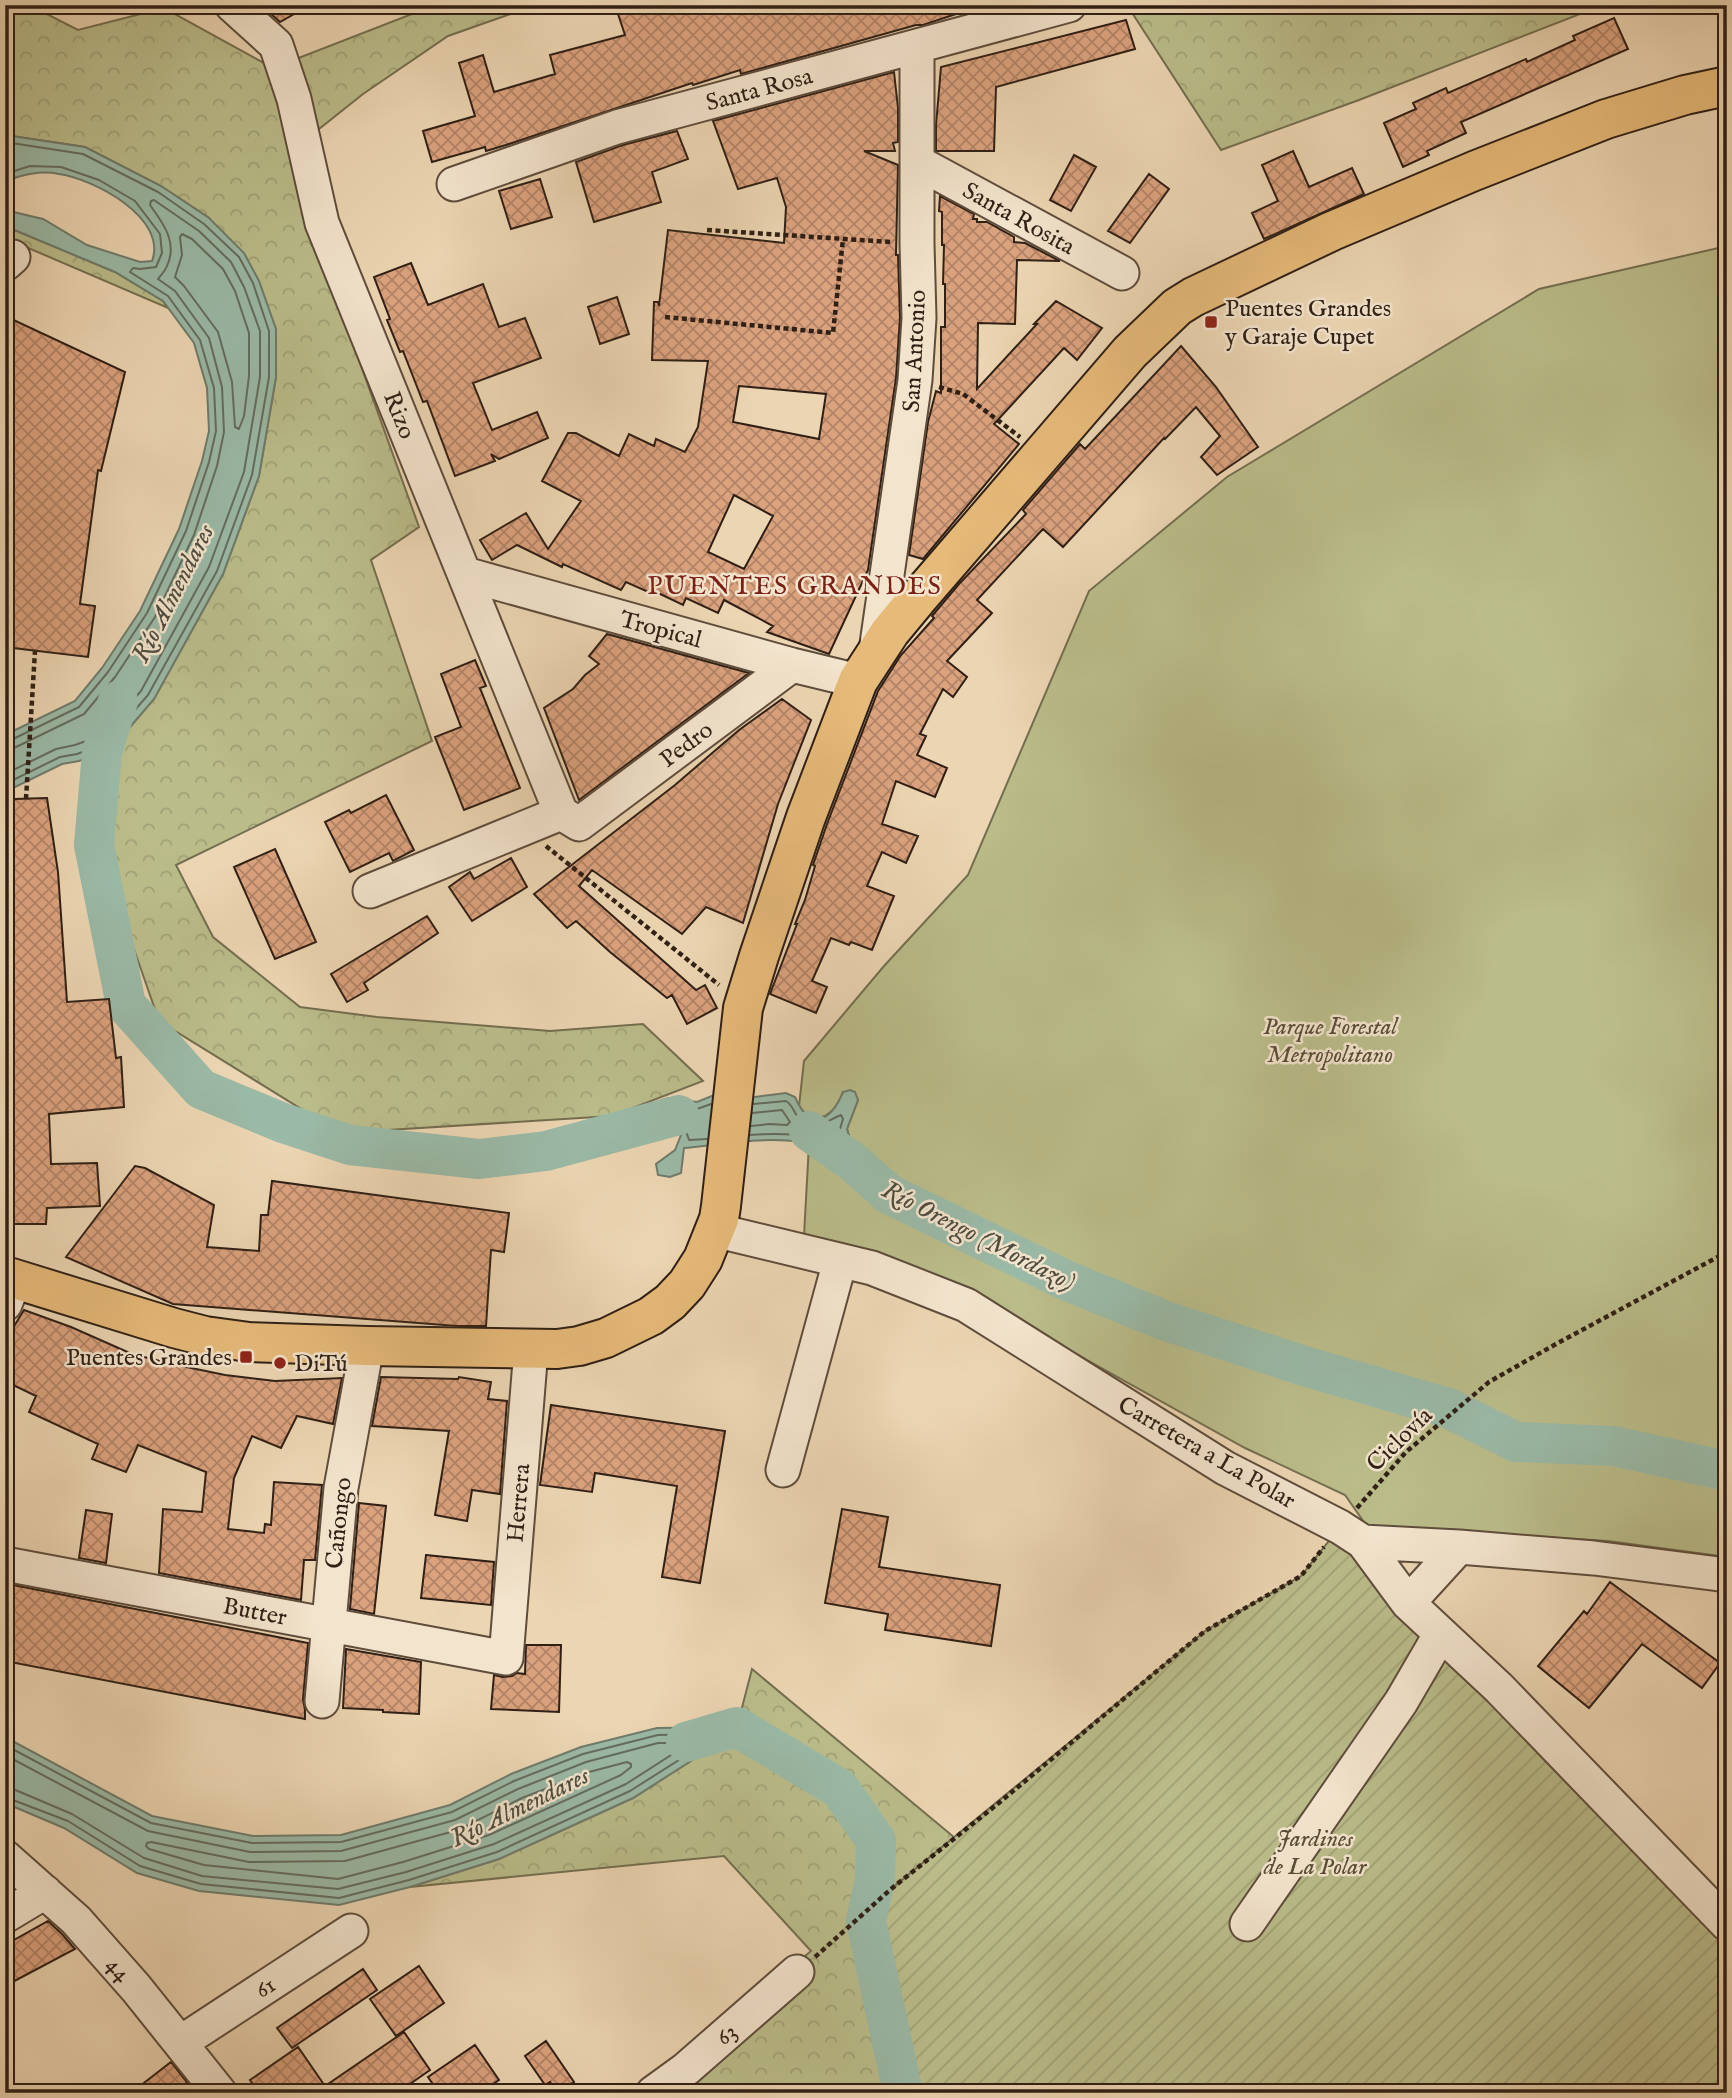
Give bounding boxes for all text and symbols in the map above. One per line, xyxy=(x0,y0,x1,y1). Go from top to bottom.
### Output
street label: Santa Rosa xyxy=(703,61,817,120)
street label: Santa Rosita xyxy=(957,176,1080,263)
street label: San Antonio xyxy=(897,289,934,413)
place label: Puentes Grandes y Garaje Cupet xyxy=(1224,294,1391,353)
marker: Puentes Grandes y Garaje Cupet xyxy=(1203,314,1219,330)
street label: Rizo xyxy=(375,387,422,444)
water label: Río Almendares xyxy=(124,518,223,668)
district label: PUENTES GRANDES xyxy=(647,570,943,603)
street label: Tropical xyxy=(616,605,706,656)
street label: Pedro xyxy=(654,715,720,775)
park label: Parque Forestal Metropolitano xyxy=(1263,1012,1400,1071)
water label: Río Orengo (Mordazo) xyxy=(876,1173,1081,1300)
place label: Puentes Grandes xyxy=(66,1343,232,1374)
marker: Puentes Grandes xyxy=(238,1349,254,1365)
place label: DiTú xyxy=(294,1349,348,1380)
marker: DiTú xyxy=(272,1355,288,1371)
street label: Carretera a La Polar xyxy=(1112,1390,1301,1517)
street label: Ciclovía xyxy=(1360,1401,1440,1479)
street label: Herrera xyxy=(501,1462,538,1544)
street label: Cañongo xyxy=(319,1476,360,1570)
street label: Butter xyxy=(220,1591,290,1634)
water label: Río Almendares xyxy=(445,1759,595,1855)
park label: Jardines de La Polar xyxy=(1263,1824,1368,1883)
street label: 44 xyxy=(98,1951,137,1989)
street label: 61 xyxy=(249,1970,282,2006)
street label: 63 xyxy=(710,2017,744,2053)

